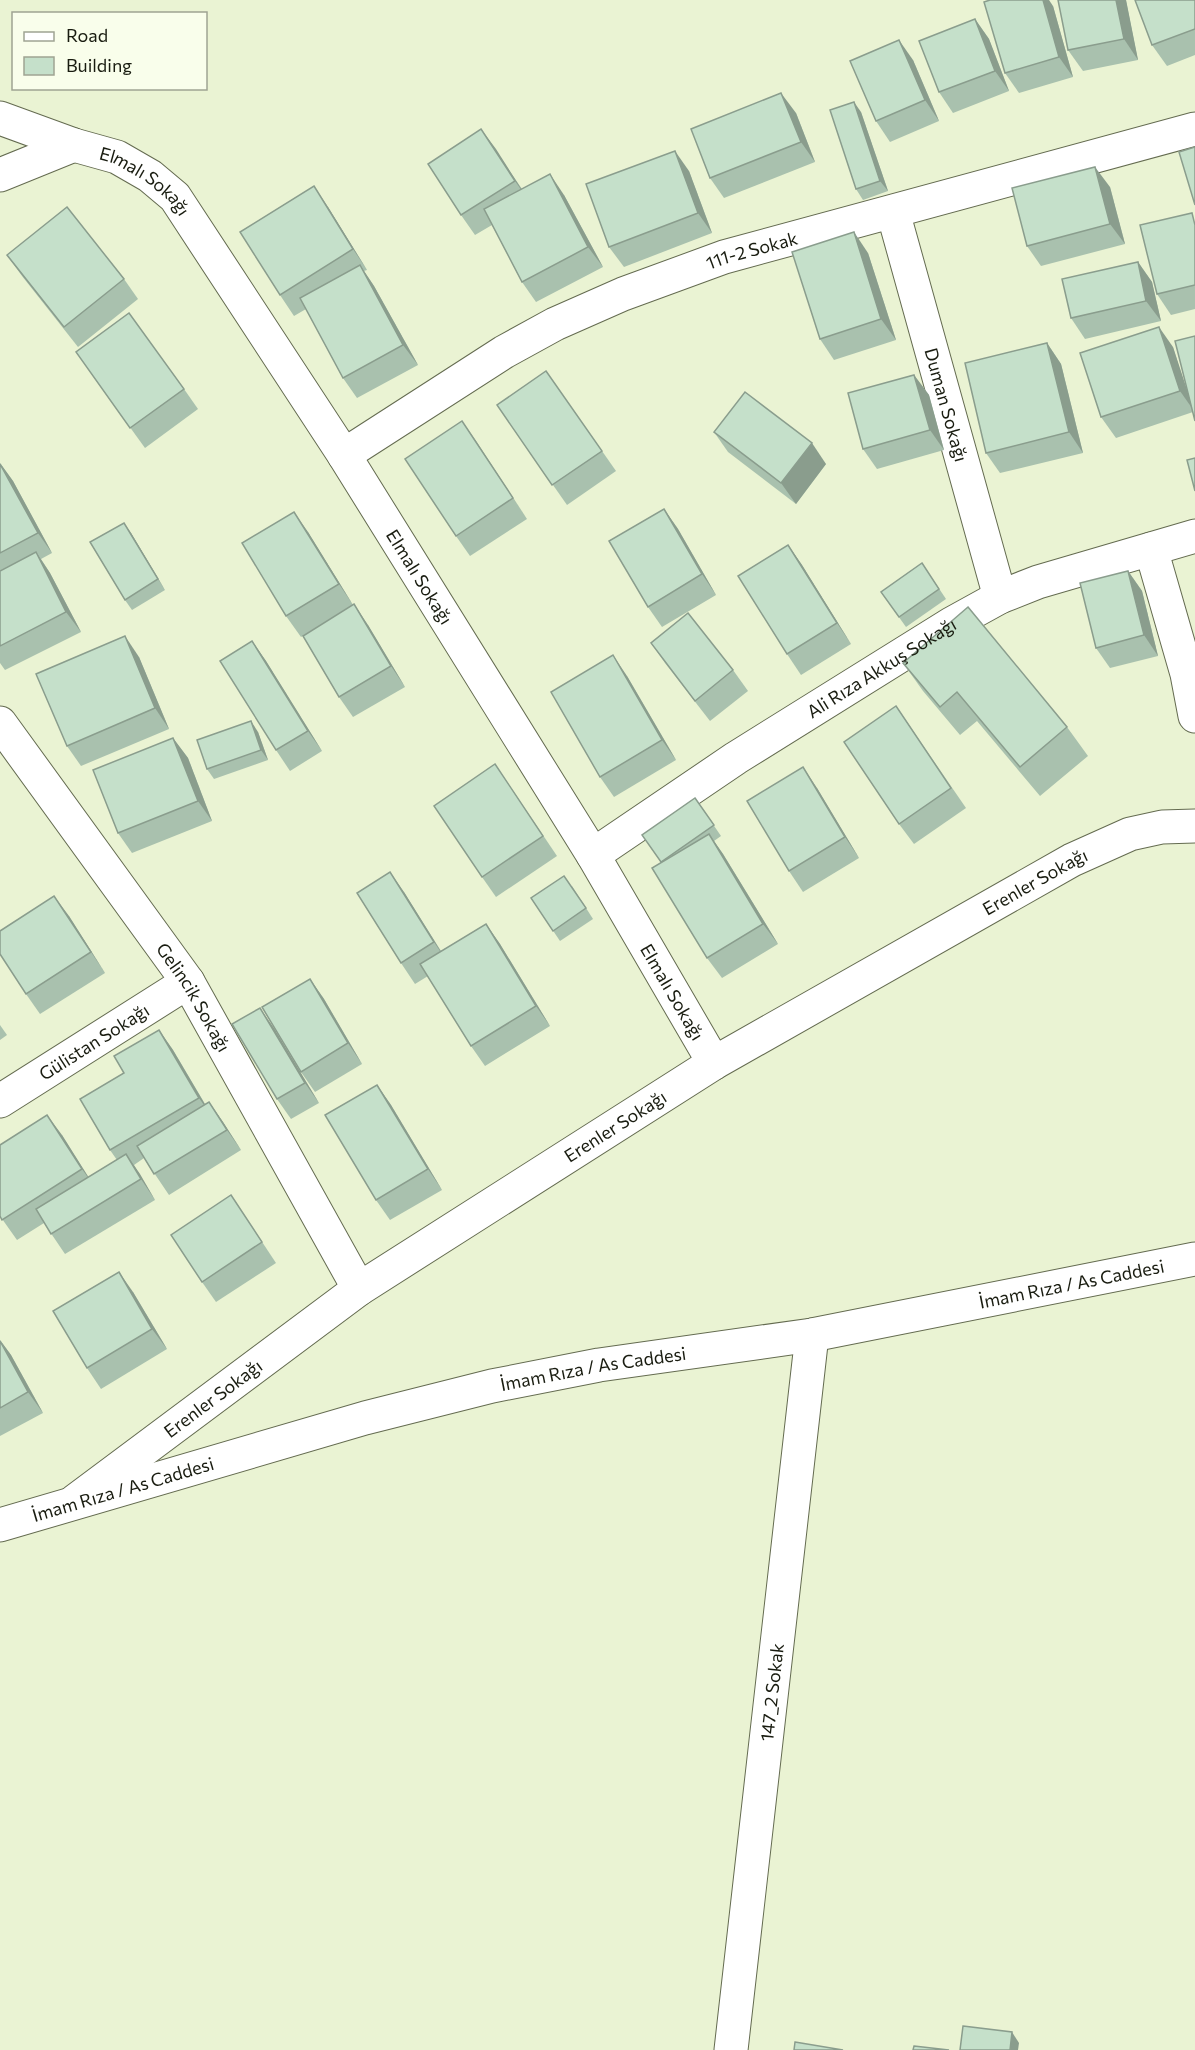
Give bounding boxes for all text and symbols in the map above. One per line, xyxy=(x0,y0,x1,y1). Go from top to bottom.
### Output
legend xyxy=(12,12,207,90)
text: Road xyxy=(66,24,108,46)
text: Building xyxy=(66,54,132,76)
street label: Elmalı Sokağı xyxy=(97,142,195,220)
street label: 111-2 Sokak xyxy=(703,226,800,274)
street label: Duman Sokağı xyxy=(920,345,973,464)
street label: Elmalı Sokağı xyxy=(382,525,458,628)
street label: Ali Rıza Akkuş Sokağı xyxy=(802,612,960,722)
street label: Erenler Sokağı xyxy=(978,844,1091,920)
street label: Gelincik Sokağı xyxy=(152,938,236,1055)
street label: Elmalı Sokağı xyxy=(636,940,709,1044)
street label: Gülistan Sokağı xyxy=(35,999,153,1085)
street label: Erenler Sokağı xyxy=(560,1085,670,1167)
street label: İmam Rıza / As Caddesi xyxy=(977,1254,1166,1313)
street label: İmam Rıza / As Caddesi xyxy=(498,1342,687,1395)
street label: Erenler Sokağı xyxy=(159,1354,266,1442)
street label: İmam Rıza / As Caddesi xyxy=(29,1452,216,1526)
street label: 147_2 Sokak xyxy=(755,1642,788,1743)

